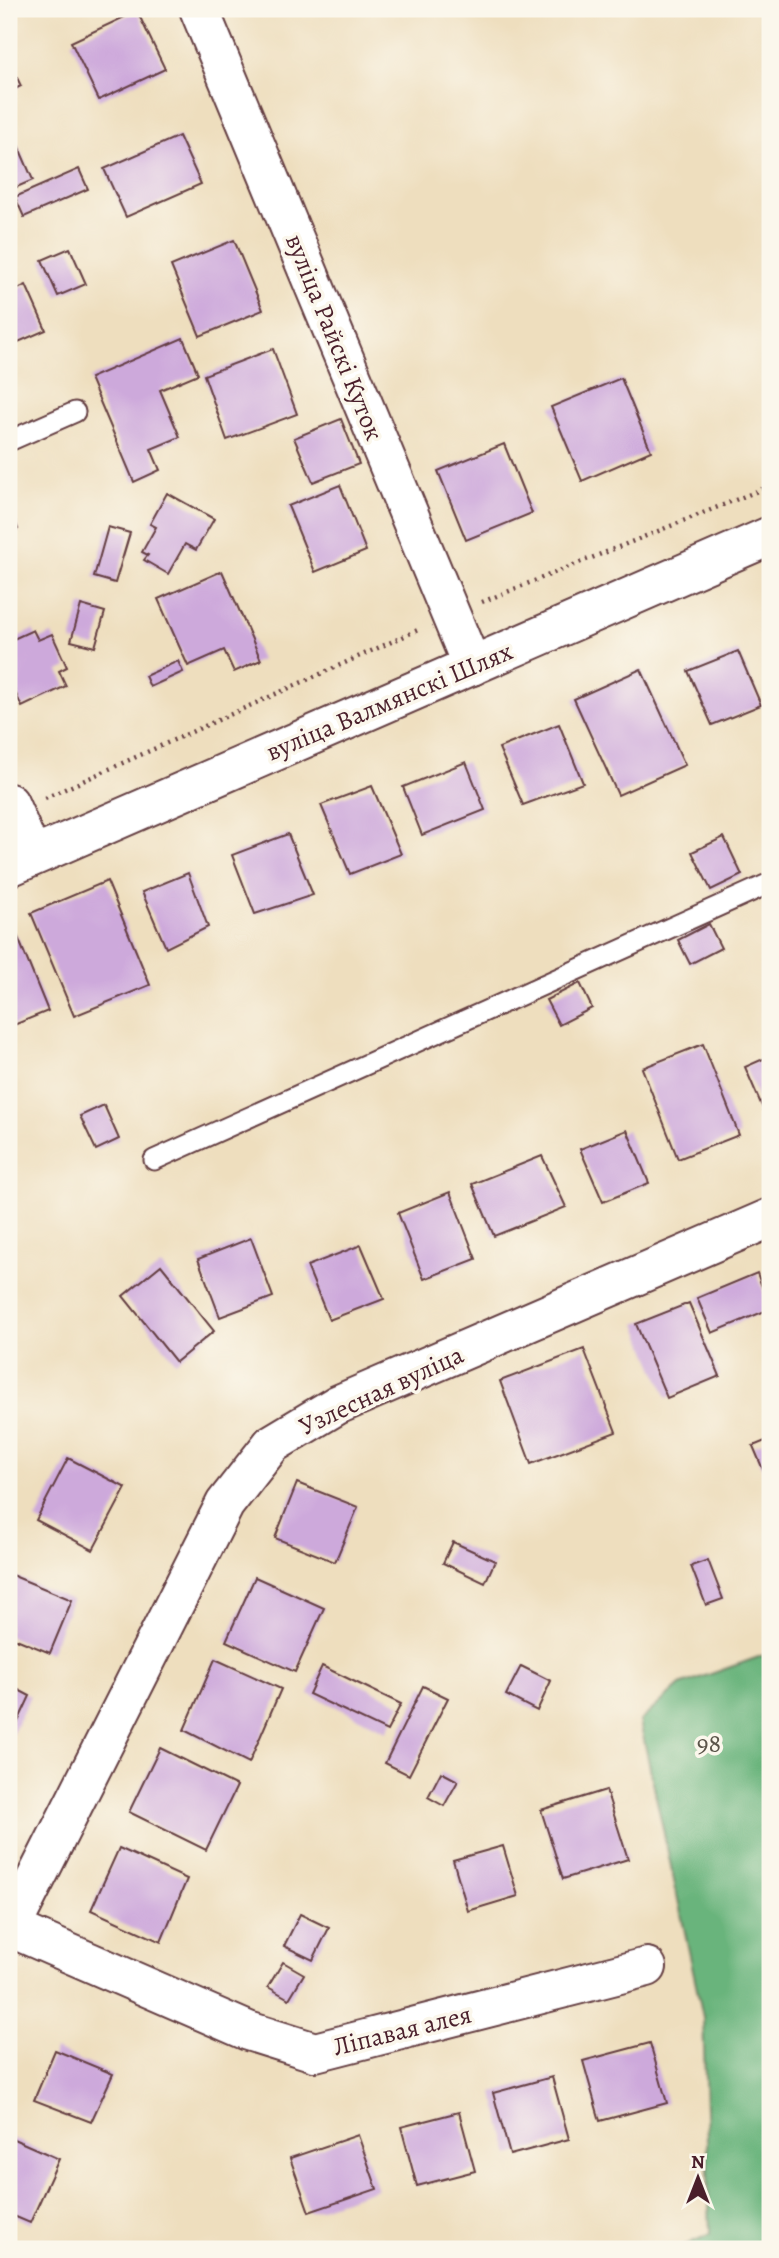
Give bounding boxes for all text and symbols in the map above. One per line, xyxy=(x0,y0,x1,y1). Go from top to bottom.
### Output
street label: вуліца Райскі Куток xyxy=(277,229,392,446)
street label: вуліца Валмянскі Шлях xyxy=(261,634,518,769)
street label: Узлесная вуліца xyxy=(293,1337,469,1444)
park label: 98 xyxy=(697,1726,721,1761)
street label: Ліпавая алея xyxy=(329,1996,475,2065)
north arrow xyxy=(664,2142,734,2212)
text: N xyxy=(691,2149,705,2175)

